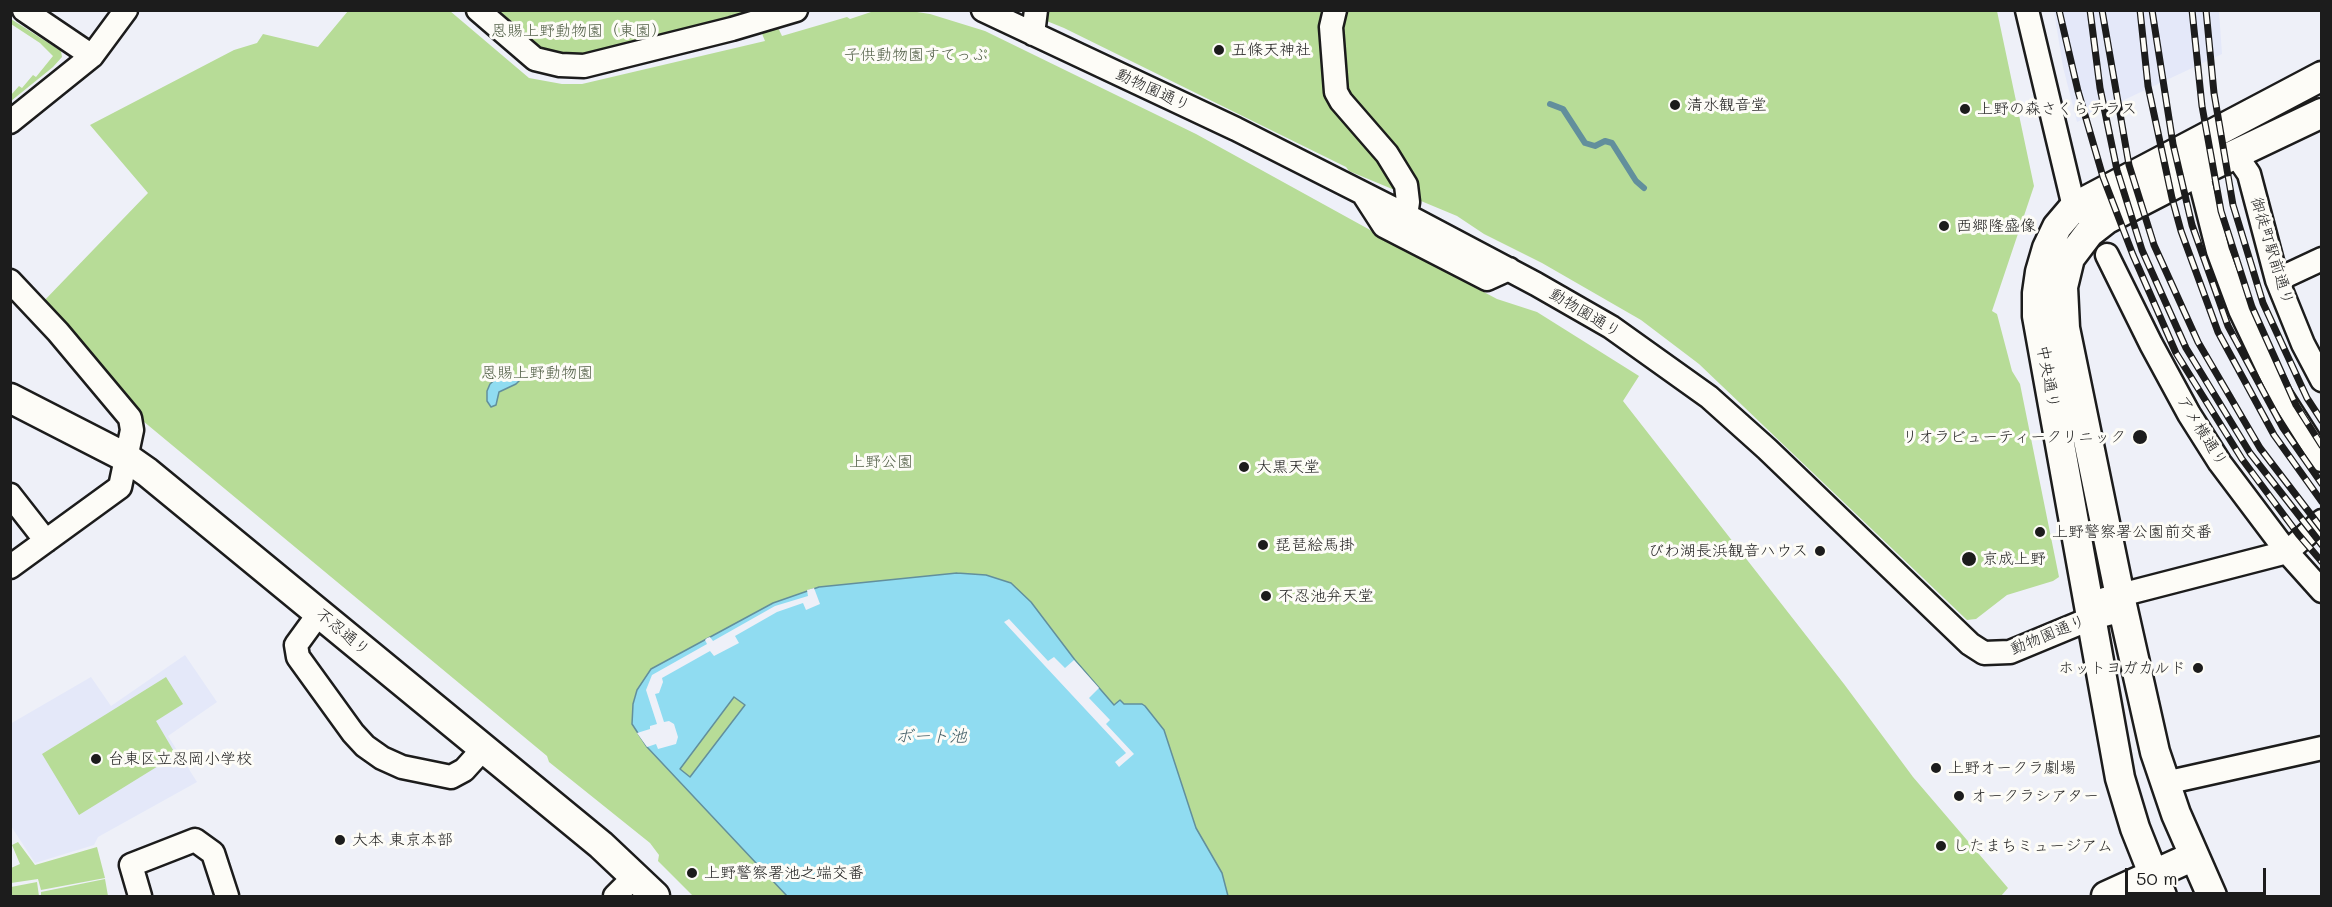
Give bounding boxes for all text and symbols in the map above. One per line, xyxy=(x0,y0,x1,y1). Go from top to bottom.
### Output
park label: 恩賜上野動物園（東園） xyxy=(491,21,667,41)
place label: 五條天神社 xyxy=(1231,40,1311,60)
marker: 五條天神社 xyxy=(1212,43,1226,57)
park label: 子供動物園すてっぷ xyxy=(844,45,988,65)
street label: 動物園通り xyxy=(1113,64,1193,116)
place label: 清水観音堂 xyxy=(1687,95,1767,115)
marker: 清水観音堂 xyxy=(1668,98,1682,112)
place label: 上野の森さくらテラス xyxy=(1977,99,2137,119)
marker: 上野の森さくらテラス xyxy=(1958,102,1972,116)
street label: 御徒町駅前通り xyxy=(2246,195,2298,307)
place label: 西郷隆盛像 xyxy=(1956,216,2036,236)
marker: 西郷隆盛像 xyxy=(1937,219,1951,233)
street label: 動物園通り xyxy=(1546,284,1624,342)
street label: 中央通り xyxy=(2033,344,2063,410)
park label: 恩賜上野動物園 xyxy=(481,363,593,383)
street label: アメ横通り xyxy=(2173,392,2231,470)
place label: リオラビューティークリニック xyxy=(1902,427,2126,447)
marker: リオラビューティークリニック xyxy=(2131,428,2149,446)
park label: 上野公園 xyxy=(849,452,913,472)
place label: 大黒天堂 xyxy=(1256,457,1320,477)
marker: 大黒天堂 xyxy=(1237,460,1251,474)
place label: 上野警察署公園前交番 xyxy=(2052,522,2212,542)
marker: 上野警察署公園前交番 xyxy=(2033,525,2047,539)
place label: 琵琶絵馬掛 xyxy=(1275,535,1355,555)
marker: 琵琶絵馬掛 xyxy=(1256,538,1270,552)
place label: びわ湖長浜観音ハウス xyxy=(1648,541,1808,561)
marker: びわ湖長浜観音ハウス xyxy=(1813,544,1827,558)
place label: 京成上野 xyxy=(1982,549,2046,569)
marker: 京成上野 xyxy=(1960,550,1978,568)
place label: 不忍池弁天堂 xyxy=(1278,586,1374,606)
marker: 不忍池弁天堂 xyxy=(1259,589,1273,603)
street label: 不忍通り xyxy=(312,604,374,660)
street label: 動物園通り xyxy=(2007,611,2089,659)
place label: ホットヨガカルド xyxy=(2058,658,2186,678)
marker: ホットヨガカルド xyxy=(2191,661,2205,675)
water label: ボート池 xyxy=(895,725,967,747)
place label: 台東区立忍岡小学校 xyxy=(108,749,252,769)
marker: 台東区立忍岡小学校 xyxy=(89,752,103,766)
place label: 上野オークラ劇場 xyxy=(1948,758,2076,778)
marker: 上野オークラ劇場 xyxy=(1929,761,1943,775)
place label: オークラシアター xyxy=(1971,786,2099,806)
marker: オークラシアター xyxy=(1952,789,1966,803)
place label: 大本 東京本部 xyxy=(352,830,453,850)
marker: 大本 東京本部 xyxy=(333,833,347,847)
place label: したまちミュージアム xyxy=(1953,836,2113,856)
marker: したまちミュージアム xyxy=(1934,839,1948,853)
scale bar xyxy=(2128,856,2269,894)
place label: 上野警察署池之端交番 xyxy=(704,863,864,883)
marker: 上野警察署池之端交番 xyxy=(685,866,699,880)
text: 50 m xyxy=(2136,866,2178,890)

